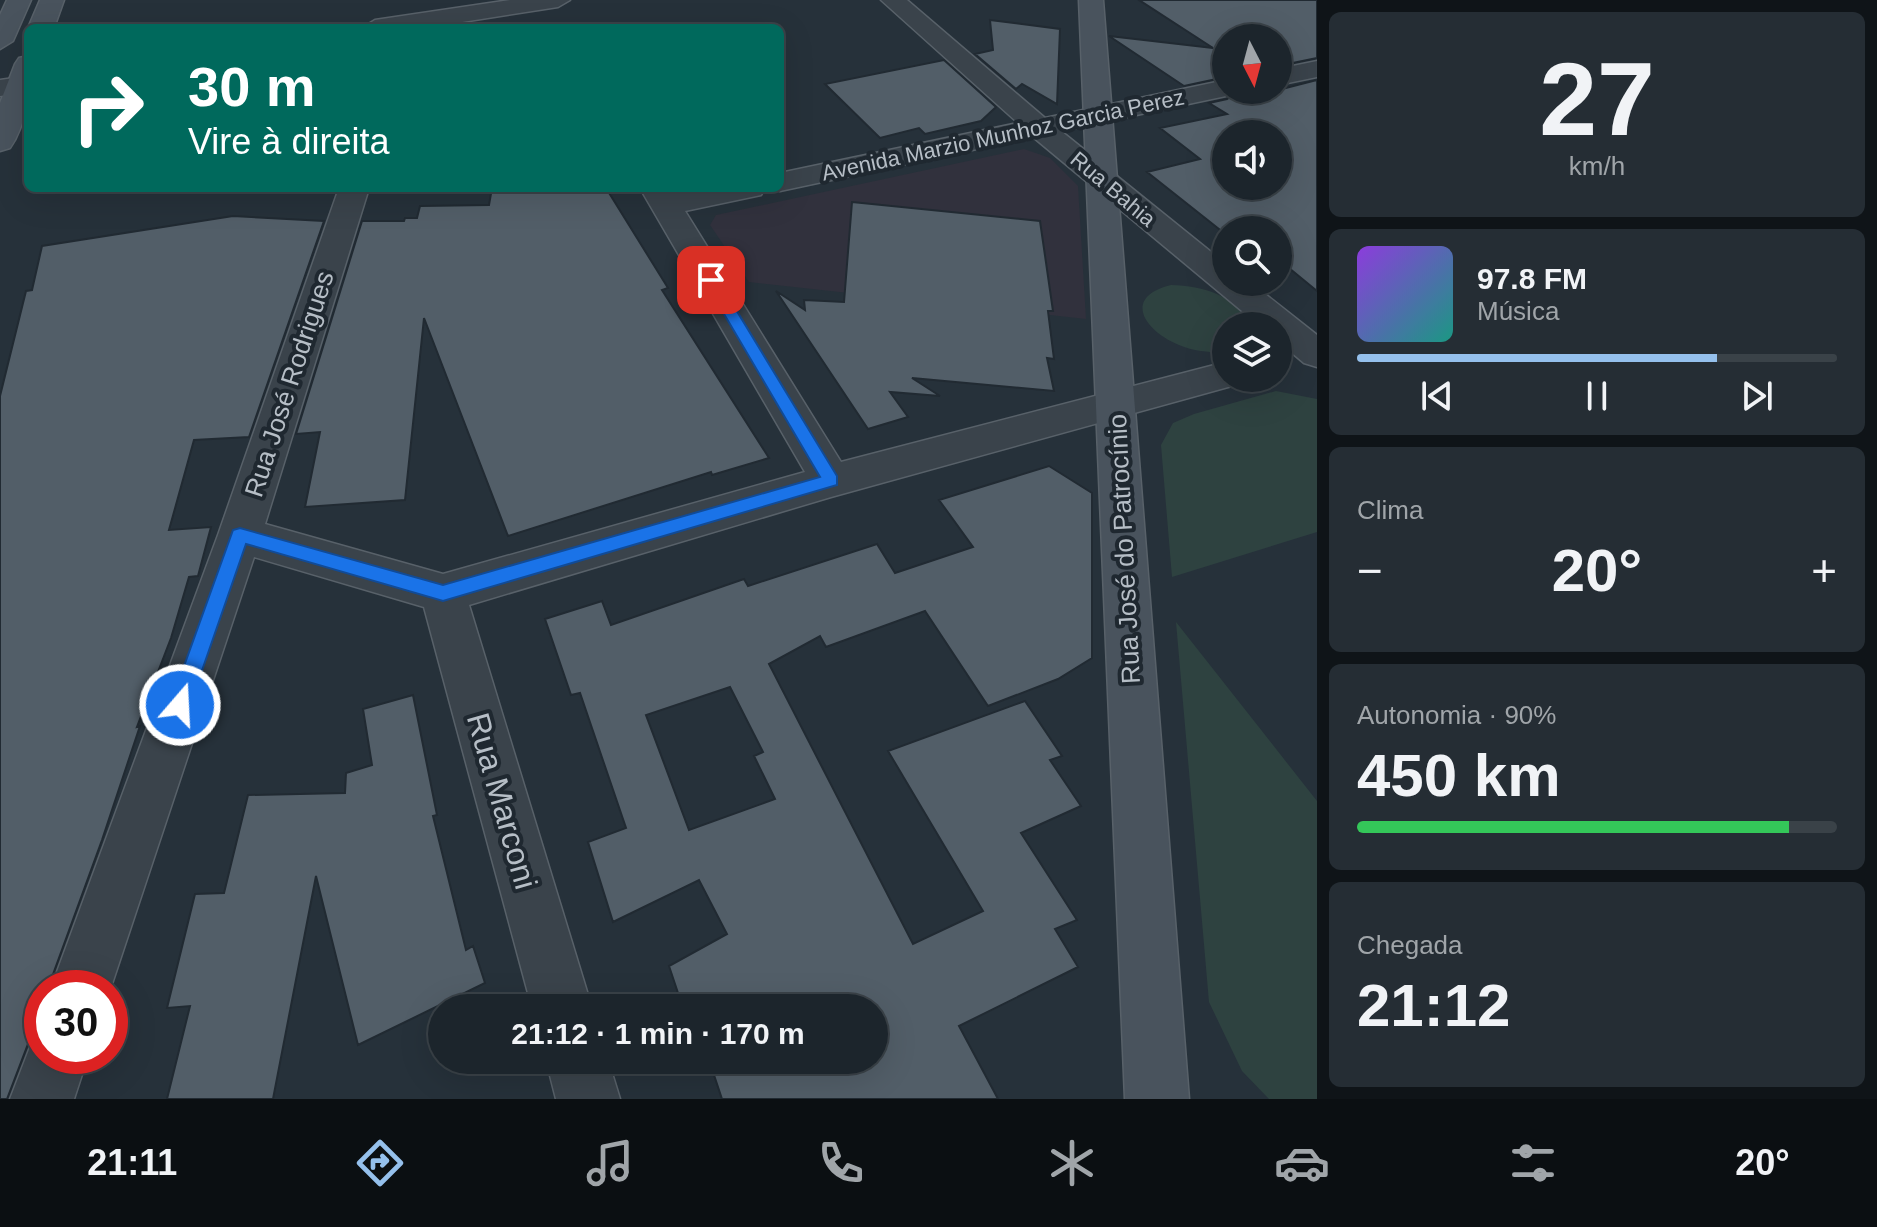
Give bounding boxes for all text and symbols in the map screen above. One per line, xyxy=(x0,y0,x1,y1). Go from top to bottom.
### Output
north arrow xyxy=(1212,24,1292,104)
map controls xyxy=(1212,24,1292,392)
text: 27 xyxy=(1539,41,1655,157)
text: 30 m xyxy=(188,55,316,118)
icon: right xyxy=(56,56,160,160)
street label: Avenida Marzio Munhoz Garcia Perez xyxy=(819,84,1187,186)
button: sound xyxy=(1212,120,1292,200)
text: Vire à direita xyxy=(188,121,389,162)
street label: Rua Bahia xyxy=(1066,146,1161,232)
text: km/h xyxy=(1569,151,1625,181)
button: search xyxy=(1212,216,1292,296)
pin xyxy=(677,246,745,314)
icon: arrive xyxy=(689,258,733,302)
text: 97.8 FM xyxy=(1477,262,1587,295)
street label: Rua José Rodrigues xyxy=(238,267,340,501)
text: Música xyxy=(1477,296,1559,326)
button: layers xyxy=(1212,312,1292,392)
icon: previous xyxy=(1415,374,1459,418)
icon: pause xyxy=(1575,374,1619,418)
icon: next xyxy=(1735,374,1779,418)
street label: Rua José do Patrocínio xyxy=(1102,413,1146,685)
text: Clima xyxy=(1357,495,1423,525)
text: 20° xyxy=(1552,537,1642,604)
text: − xyxy=(1357,546,1383,595)
text: + xyxy=(1811,546,1837,595)
position arrow xyxy=(138,663,222,747)
text: Autonomia · 90% xyxy=(1357,700,1556,730)
street label: Rua Marconi xyxy=(460,709,544,893)
text: 450 km xyxy=(1357,742,1561,809)
text: Chegada xyxy=(1357,930,1463,960)
speed limit sign: 30 xyxy=(24,970,128,1074)
text: 21:12 xyxy=(1357,972,1510,1039)
text: 21:12 · 1 min · 170 m xyxy=(511,1017,805,1050)
icon: directions xyxy=(352,1135,408,1191)
icon: music xyxy=(582,1135,638,1191)
icon: phone xyxy=(813,1135,869,1191)
icon: climate xyxy=(1044,1135,1100,1191)
icon: car xyxy=(1274,1135,1330,1191)
icon: filters xyxy=(1505,1135,1561,1191)
text: 21:11 xyxy=(87,1142,177,1183)
text: 20° xyxy=(1735,1142,1790,1183)

